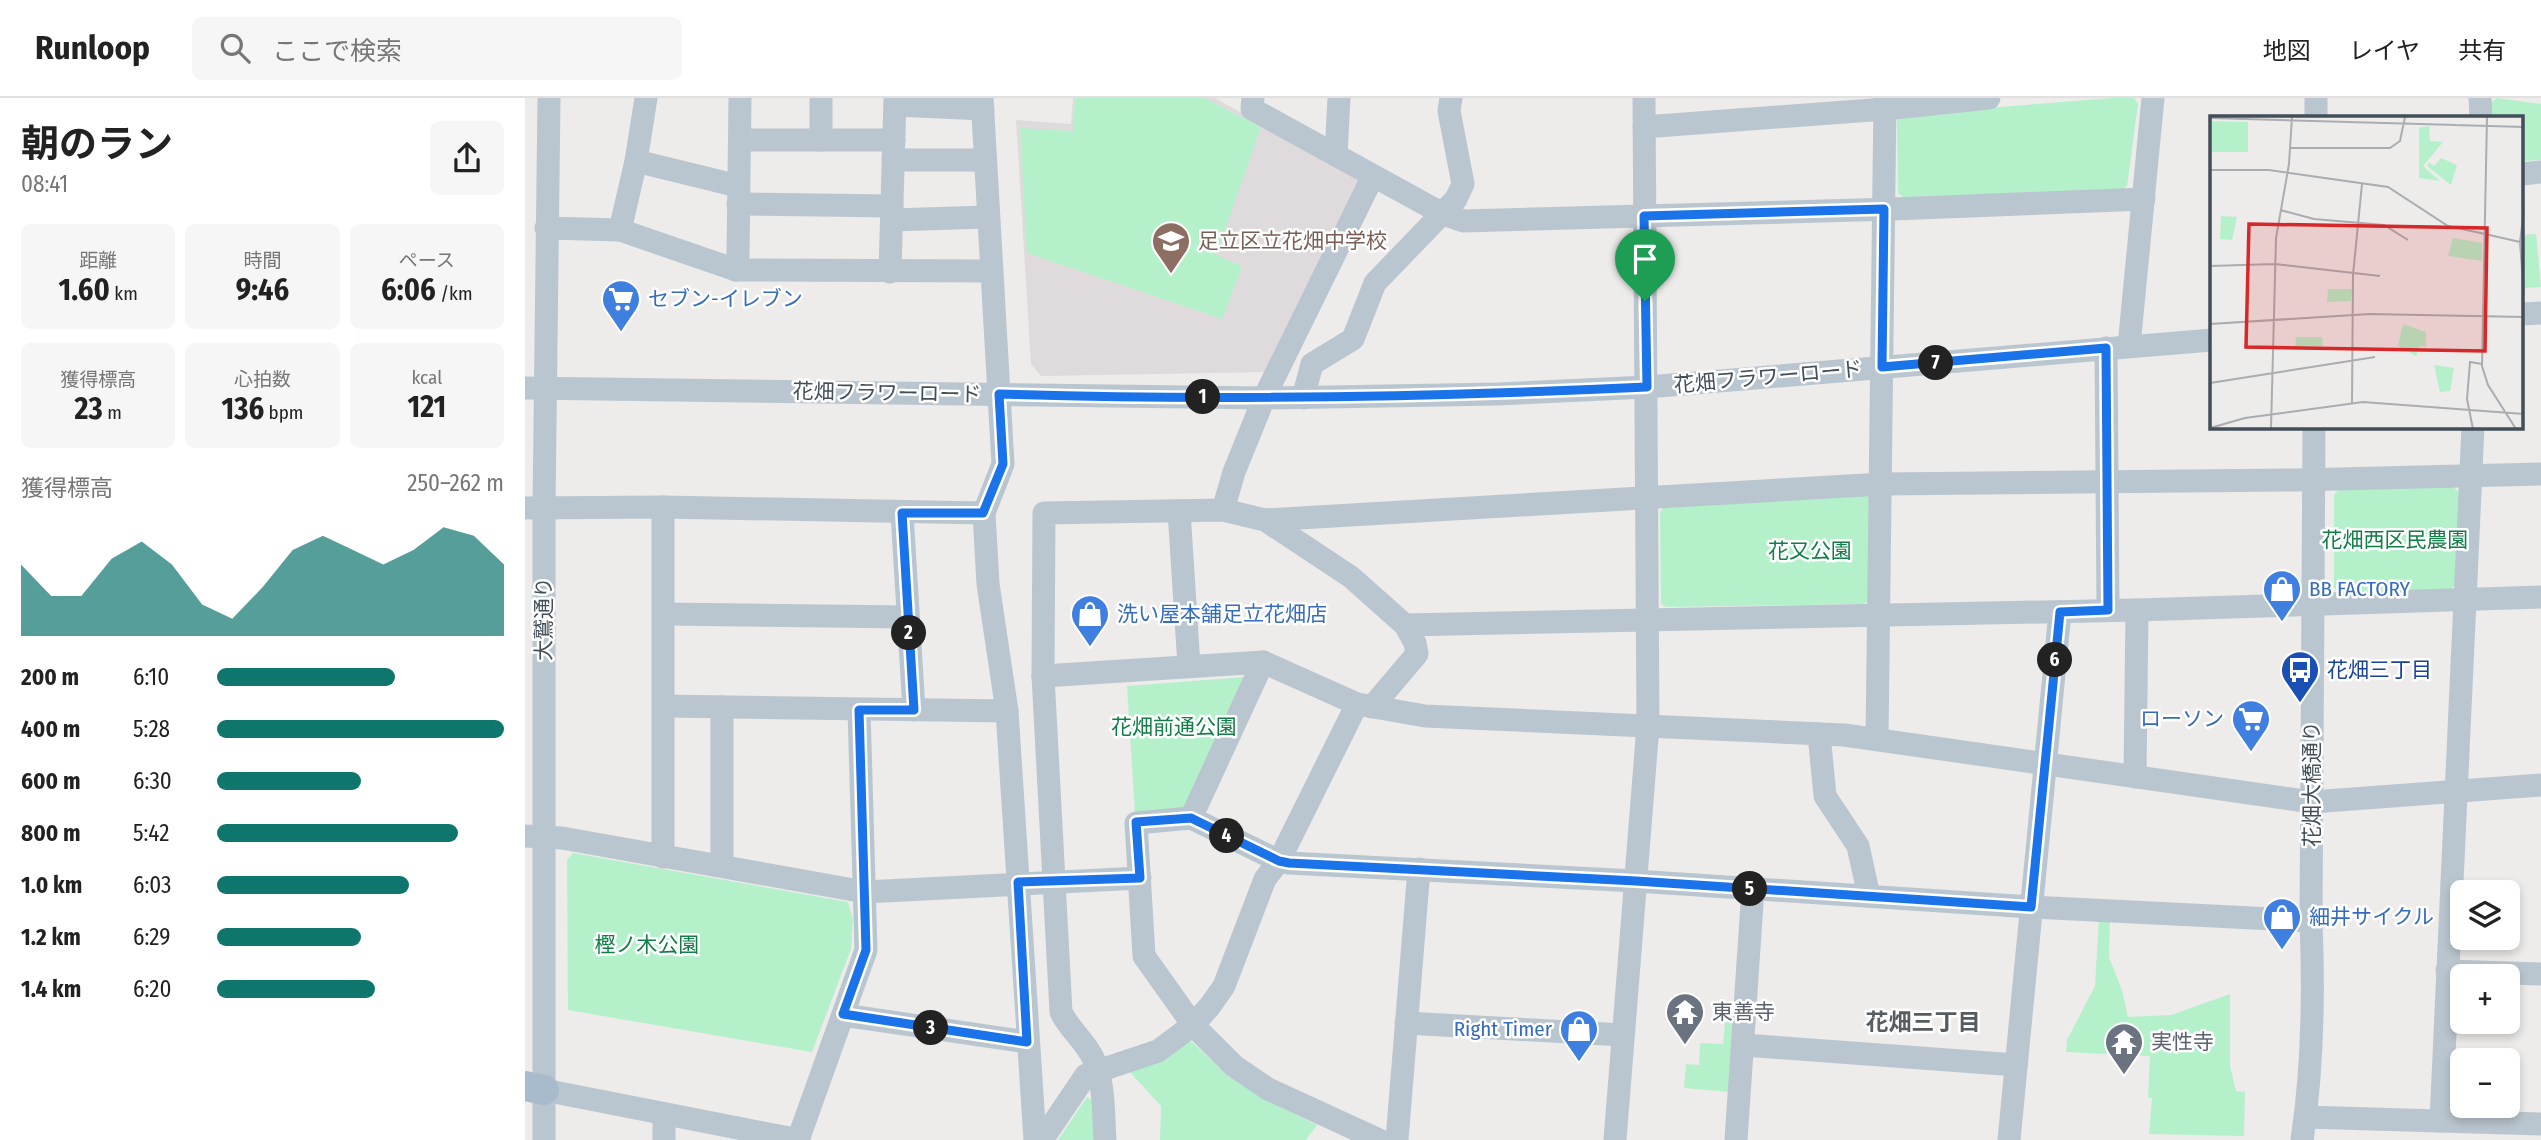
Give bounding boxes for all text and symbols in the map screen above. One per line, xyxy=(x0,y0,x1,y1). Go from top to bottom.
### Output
search box xyxy=(192,17,682,80)
text: Runloop xyxy=(35,28,150,68)
icon: search xyxy=(216,29,254,67)
text: ここで検索 xyxy=(272,36,402,67)
text: 地図 xyxy=(2263,37,2311,65)
text: レイヤ xyxy=(2349,37,2420,65)
text: 共有 xyxy=(2458,37,2506,65)
inset map xyxy=(2210,116,2523,429)
text: 朝のラン xyxy=(21,121,173,167)
button: share xyxy=(430,121,504,195)
text: 08:41 xyxy=(21,170,68,198)
school or university icon: 足立区立花畑中学校 xyxy=(1150,220,1192,275)
place label: 足立区立花畑中学校 xyxy=(1198,228,1387,254)
pin xyxy=(1615,229,1675,301)
icon: arrive xyxy=(1626,240,1664,278)
text: 距離 xyxy=(79,249,117,272)
text: 時間 xyxy=(243,249,282,272)
text: ペース xyxy=(399,249,455,272)
text: 1.60 xyxy=(59,272,110,308)
text: 9:46 xyxy=(236,272,289,308)
text: 6:06 xyxy=(381,272,436,308)
supermarket icon: セブン-イレブン xyxy=(600,278,642,333)
text: km xyxy=(110,282,138,305)
text: /km xyxy=(436,282,473,305)
place label: セブン-イレブン xyxy=(648,286,803,312)
pin: 7 xyxy=(1919,345,1953,380)
text: 7 xyxy=(1931,351,1940,374)
street label: 花畑フラワーロード xyxy=(1673,356,1863,398)
text: kcal xyxy=(411,366,442,389)
text: 獲得標高 xyxy=(60,368,136,391)
text: 心拍数 xyxy=(234,368,291,391)
street label: 花畑フラワーロード xyxy=(792,378,982,408)
pin: 1 xyxy=(1185,380,1221,414)
text: 1 xyxy=(1198,385,1207,408)
text: 121 xyxy=(407,389,446,425)
text: 23 xyxy=(75,391,103,427)
text: 136 xyxy=(222,391,264,427)
text: m xyxy=(103,401,122,424)
text: bpm xyxy=(264,401,303,424)
text: 250–262 m xyxy=(407,469,504,497)
text: 獲得標高 xyxy=(21,474,113,502)
park label: 花畑西区民農園 xyxy=(2322,527,2469,553)
park label: 花又公園 xyxy=(1768,538,1852,564)
shop icon: BB FACTORY xyxy=(2261,568,2303,623)
place label: BB FACTORY xyxy=(2309,576,2410,602)
street label: 大鷲通り xyxy=(531,577,557,661)
shop icon: 洗い屋本舗足立花畑店 xyxy=(1069,593,1111,648)
place label: 洗い屋本舗足立花畑店 xyxy=(1117,601,1327,627)
pin: 2 xyxy=(891,616,927,650)
text: 2 xyxy=(904,621,913,644)
pin: 6 xyxy=(2037,642,2073,678)
text: 6 xyxy=(2050,648,2059,671)
bus stop icon: 花畑三丁目 xyxy=(2279,649,2321,704)
place label: 花畑三丁目 xyxy=(2327,657,2432,683)
text: 200 m xyxy=(21,663,79,691)
text: 6:10 xyxy=(133,663,169,691)
supermarket icon: ローソン xyxy=(2230,698,2272,753)
place label: ローソン xyxy=(2140,706,2224,732)
park label: 花畑前通公園 xyxy=(1111,714,1237,740)
text: 400 m xyxy=(21,715,80,743)
text: 5:28 xyxy=(133,715,170,743)
street label: 花畑大橋通り xyxy=(2299,721,2325,847)
text: 600 m xyxy=(21,767,80,795)
text: 6:30 xyxy=(133,767,172,795)
pin: 4 xyxy=(1209,818,1245,854)
text: 800 m xyxy=(21,819,81,847)
text: 5:42 xyxy=(133,819,169,847)
text: 4 xyxy=(1222,824,1231,847)
text: 1.0 km xyxy=(21,871,82,899)
text: 6:03 xyxy=(133,871,171,899)
pin: 5 xyxy=(1733,872,1767,906)
text: 5 xyxy=(1745,877,1754,900)
map controls xyxy=(2450,880,2520,1118)
button: layers xyxy=(2450,880,2520,950)
shop icon: 細井サイクル xyxy=(2261,896,2303,951)
place label: 細井サイクル xyxy=(2309,904,2434,930)
text: 1.2 km xyxy=(21,923,81,951)
text: 6:29 xyxy=(133,923,170,951)
park label: 樫ノ木公園 xyxy=(595,932,700,958)
button: + xyxy=(2450,964,2520,1034)
text: 1.4 km xyxy=(21,975,81,1003)
text: 6:20 xyxy=(133,975,171,1003)
temple icon: 東善寺 xyxy=(1664,991,1706,1046)
place label: 東善寺 xyxy=(1712,999,1775,1025)
shop icon: Right Timer xyxy=(1558,1008,1600,1063)
district label: 花畑三丁目 xyxy=(1866,1008,1981,1036)
pin: 3 xyxy=(913,1010,949,1046)
text: 3 xyxy=(926,1016,935,1039)
place label: Right Timer xyxy=(1454,1016,1553,1042)
temple icon: 実性寺 xyxy=(2103,1021,2145,1076)
place label: 実性寺 xyxy=(2151,1029,2214,1055)
button: − xyxy=(2450,1048,2520,1118)

